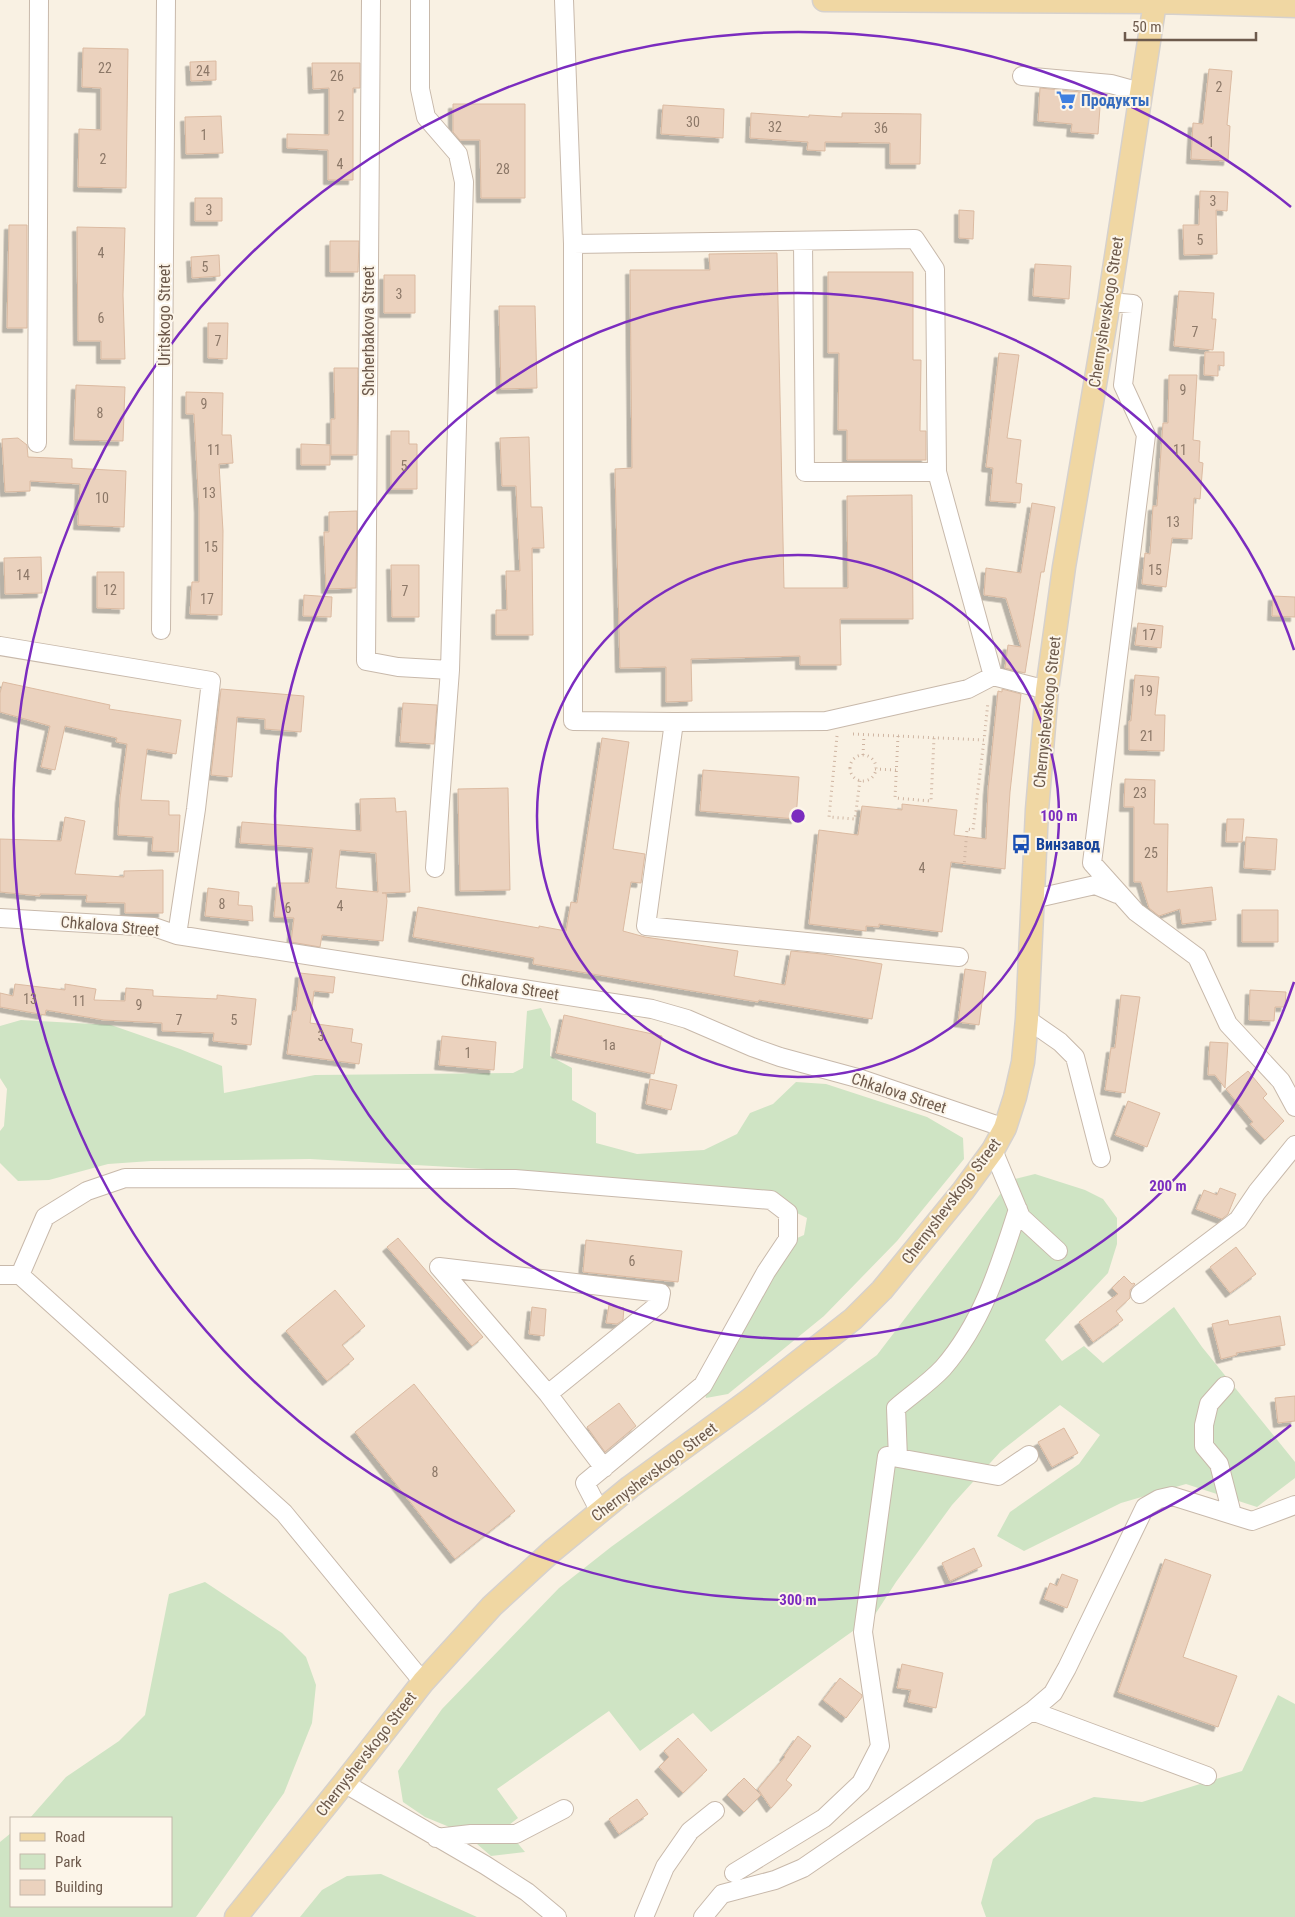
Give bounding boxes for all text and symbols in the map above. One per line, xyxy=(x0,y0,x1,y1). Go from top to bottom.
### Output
scale bar xyxy=(1125,10,1256,42)
text: 50 m xyxy=(1132,18,1162,36)
house number: 22 xyxy=(98,60,112,76)
house number: 24 xyxy=(196,63,210,79)
house number: 26 xyxy=(330,68,344,84)
house number: 2 xyxy=(1216,79,1223,95)
supermarket icon: Продукты xyxy=(1055,89,1077,111)
place label: Продукты xyxy=(1081,91,1149,110)
house number: 2 xyxy=(338,108,345,124)
house number: 30 xyxy=(686,114,700,130)
house number: 32 xyxy=(768,119,782,135)
house number: 36 xyxy=(874,120,888,136)
house number: 1 xyxy=(201,127,207,143)
house number: 1 xyxy=(1208,134,1214,150)
house number: 2 xyxy=(100,151,107,167)
house number: 4 xyxy=(337,156,344,172)
house number: 28 xyxy=(496,161,510,177)
house number: 3 xyxy=(1210,193,1216,209)
house number: 3 xyxy=(206,202,212,218)
house number: 5 xyxy=(1197,232,1204,248)
street label: Chernyshevskogo Street xyxy=(1085,235,1127,389)
house number: 4 xyxy=(98,245,105,261)
house number: 5 xyxy=(202,259,209,275)
street label: Uritskogo Street xyxy=(155,264,174,366)
street label: Shcherbakova Street xyxy=(359,266,378,396)
house number: 3 xyxy=(396,286,402,302)
house number: 6 xyxy=(98,310,105,326)
house number: 7 xyxy=(1192,324,1199,340)
house number: 7 xyxy=(215,333,222,349)
house number: 9 xyxy=(1180,382,1186,398)
house number: 9 xyxy=(201,396,207,412)
house number: 8 xyxy=(97,405,104,421)
house number: 11 xyxy=(207,442,221,458)
house number: 11 xyxy=(1173,442,1187,458)
house number: 5 xyxy=(401,458,408,474)
house number: 13 xyxy=(202,485,216,501)
house number: 10 xyxy=(95,490,109,506)
house number: 13 xyxy=(1166,514,1180,530)
house number: 15 xyxy=(204,539,218,555)
house number: 15 xyxy=(1148,562,1162,578)
house number: 14 xyxy=(16,567,30,583)
house number: 12 xyxy=(103,582,117,598)
house number: 7 xyxy=(402,583,409,599)
house number: 17 xyxy=(200,591,214,607)
house number: 17 xyxy=(1142,627,1156,643)
street label: Chernyshevskogo Street xyxy=(1030,635,1064,789)
house number: 19 xyxy=(1139,683,1153,699)
house number: 21 xyxy=(1140,728,1154,744)
house number: 23 xyxy=(1133,785,1147,801)
centre of rings xyxy=(789,807,807,825)
text: 100 m xyxy=(1040,807,1078,825)
bus stop icon: Винзавод xyxy=(1010,833,1032,855)
place label: Винзавод xyxy=(1036,835,1100,854)
house number: 25 xyxy=(1144,845,1158,861)
house number: 4 xyxy=(919,860,926,876)
house number: 8 xyxy=(219,896,226,912)
house number: 4 xyxy=(337,898,344,914)
house number: 6 xyxy=(285,900,292,916)
street label: Chkalova Street xyxy=(60,912,160,940)
street label: Chkalova Street xyxy=(460,970,561,1004)
house number: 13 xyxy=(23,991,37,1007)
house number: 11 xyxy=(72,993,86,1009)
house number: 9 xyxy=(136,997,142,1013)
house number: 7 xyxy=(176,1012,183,1028)
house number: 5 xyxy=(231,1012,238,1028)
house number: 3 xyxy=(318,1028,324,1044)
house number: 1а xyxy=(602,1037,616,1053)
house number: 1 xyxy=(465,1045,471,1061)
street label: Chkalova Street xyxy=(849,1069,949,1117)
street label: Chernyshevskogo Street xyxy=(898,1134,1005,1268)
text: 200 m xyxy=(1149,1177,1187,1195)
house number: 6 xyxy=(629,1253,636,1269)
street label: Chernyshevskogo Street xyxy=(587,1418,721,1525)
house number: 8 xyxy=(432,1464,439,1480)
text: 300 m xyxy=(779,1591,817,1609)
street label: Chernyshevskogo Street xyxy=(312,1688,421,1820)
legend xyxy=(10,1817,172,1907)
text: Road xyxy=(55,1828,85,1846)
text: Park xyxy=(55,1853,82,1871)
text: Building xyxy=(55,1878,103,1896)

